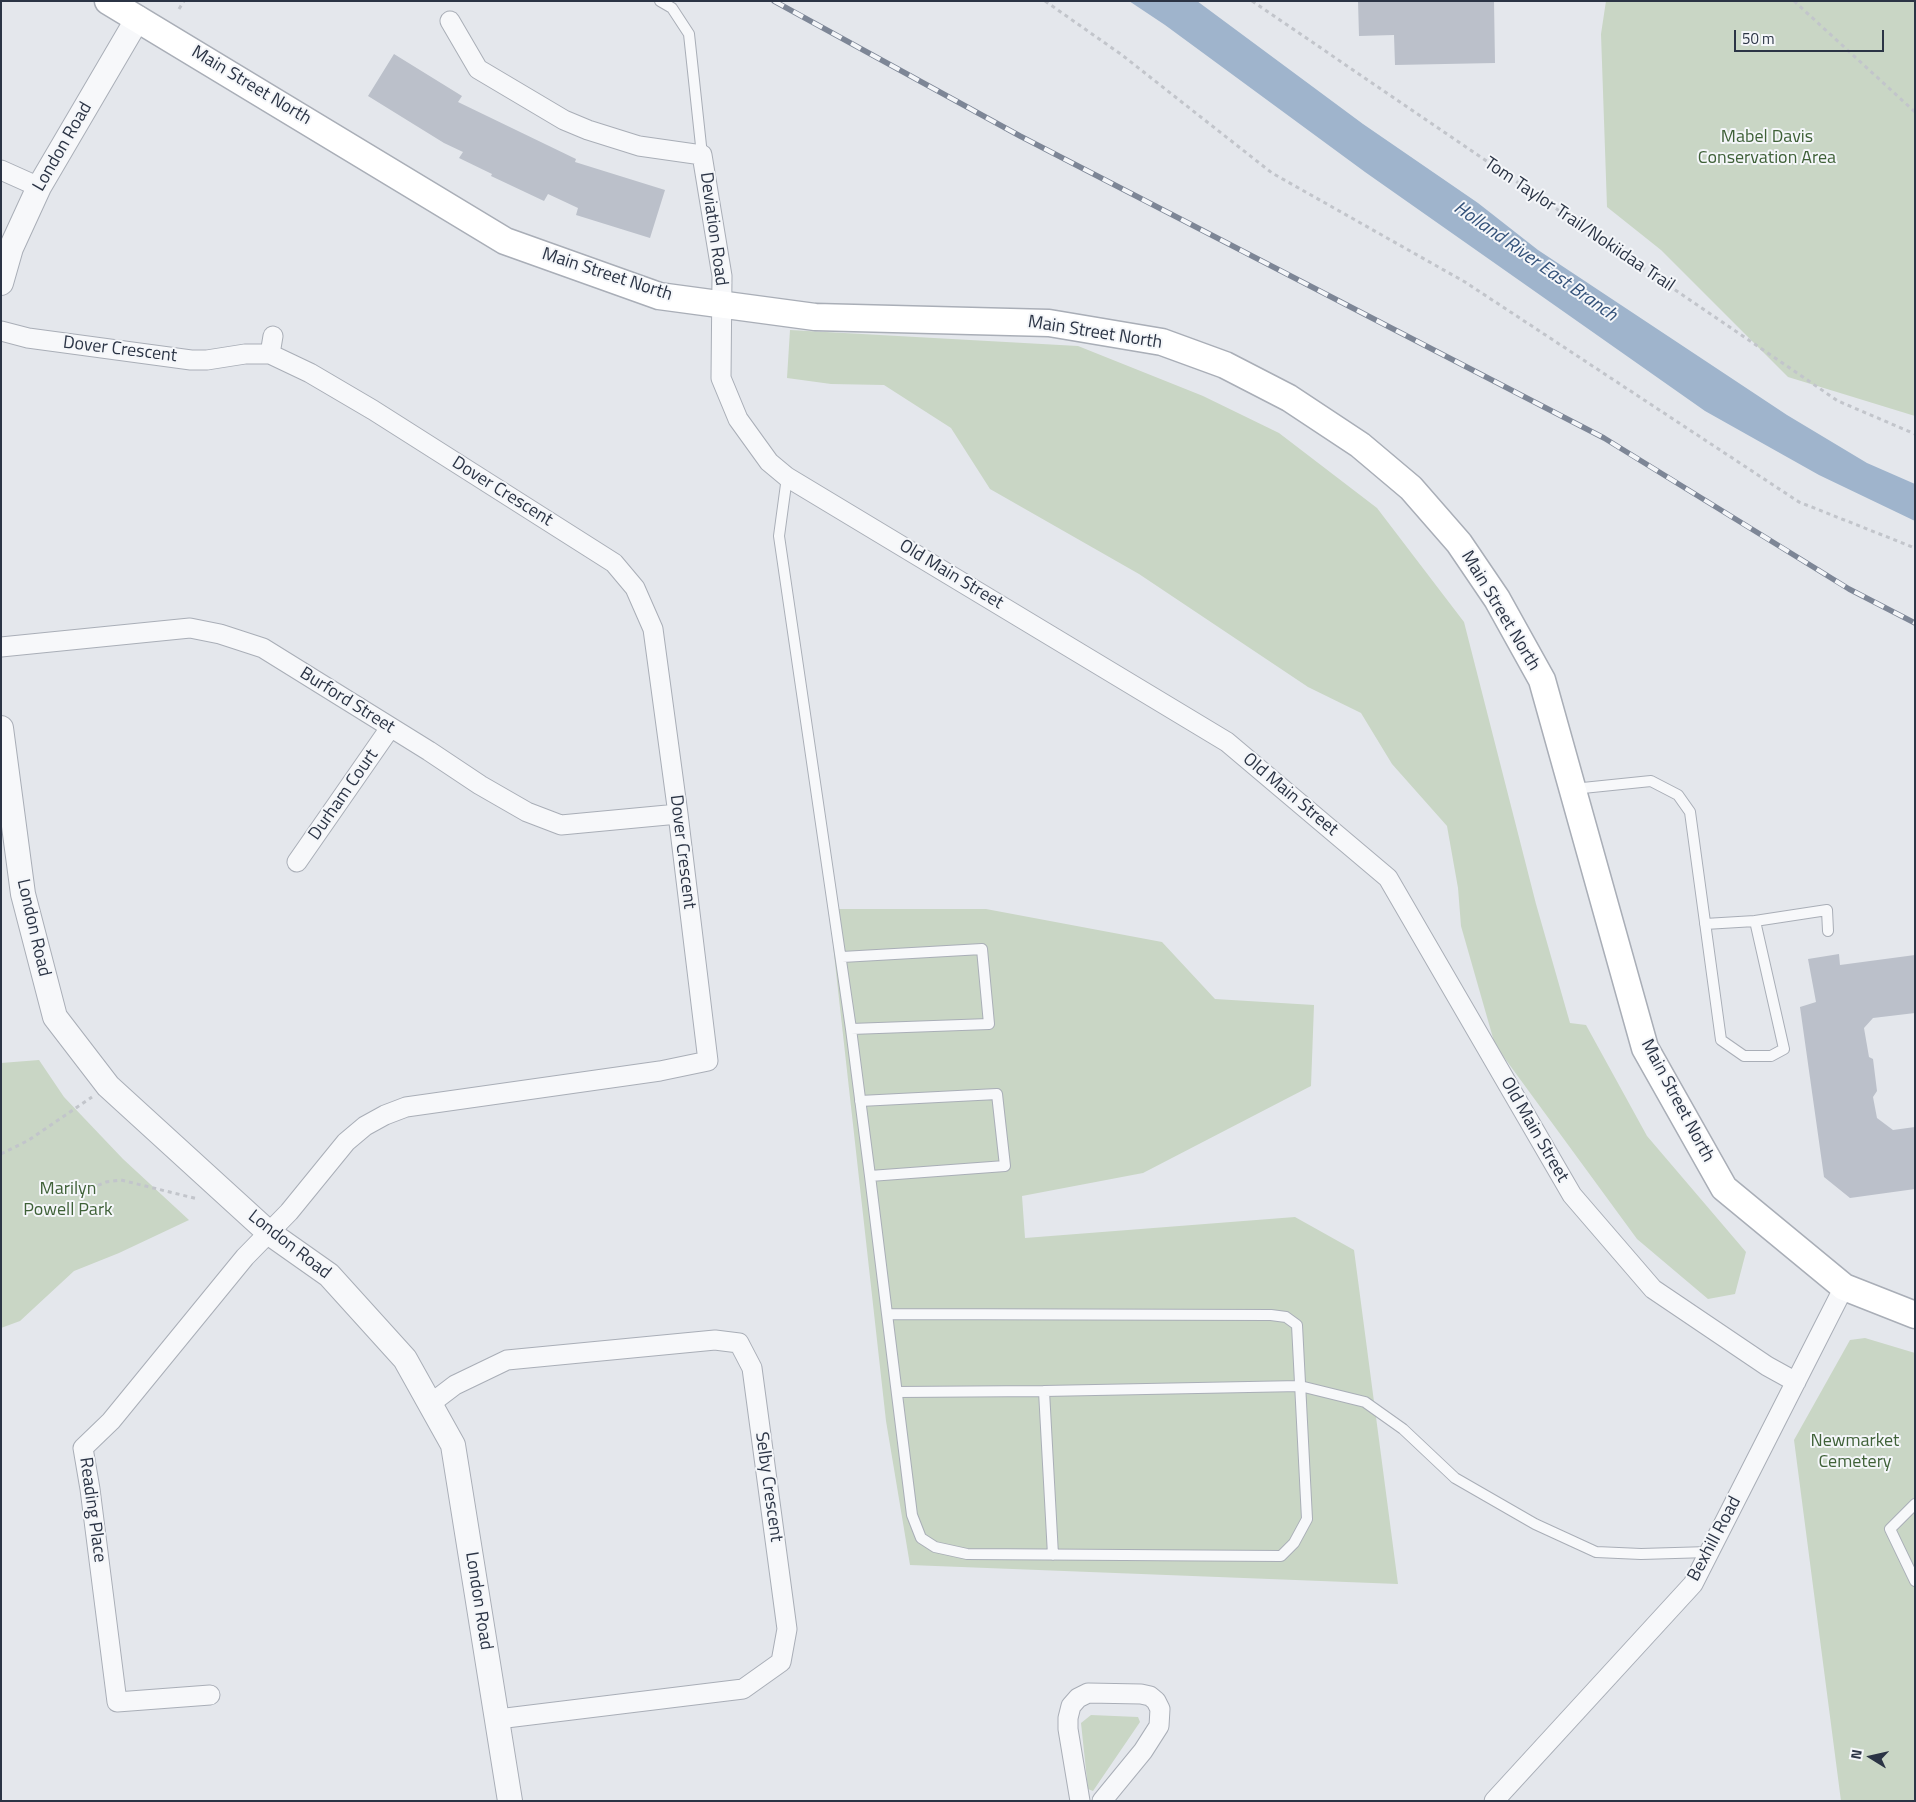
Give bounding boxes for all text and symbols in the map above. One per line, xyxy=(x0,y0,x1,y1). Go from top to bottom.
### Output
scale bar xyxy=(1736,20,1886,52)
text: 50 m xyxy=(1742,27,1775,50)
street label: Main Street North xyxy=(187,42,315,130)
street label: London Road xyxy=(29,99,97,195)
park label: Mabel Davis Conservation Area xyxy=(1698,127,1836,170)
street label: Tom Taylor Trail/Nokiidaa Trail xyxy=(1480,153,1678,297)
street label: Deviation Road xyxy=(694,171,732,287)
water label: Holland River East Branch xyxy=(1449,197,1621,327)
street label: Main Street North xyxy=(539,244,675,306)
street label: Main Street North xyxy=(1026,312,1164,354)
street label: Dover Crescent xyxy=(62,332,178,368)
street label: Dover Crescent xyxy=(448,452,556,532)
street label: Old Main Street xyxy=(895,535,1007,615)
street label: Main Street North xyxy=(1456,547,1544,675)
street label: Burford Street xyxy=(295,663,399,739)
street label: Durham Court xyxy=(305,745,383,845)
street label: Old Main Street xyxy=(1238,749,1342,841)
street label: Dover Crescent xyxy=(664,794,700,910)
street label: London Road xyxy=(11,877,55,979)
street label: Main Street North xyxy=(1636,1036,1718,1166)
street label: Old Main Street xyxy=(1495,1074,1573,1186)
park label: Marilyn Powell Park xyxy=(23,1179,113,1222)
street label: London Road xyxy=(243,1206,335,1284)
street label: Selby Crescent xyxy=(750,1431,786,1543)
park label: Newmarket Cemetery xyxy=(1811,1431,1899,1474)
street label: Reading Place xyxy=(74,1456,110,1564)
street label: Bexhill Road xyxy=(1684,1493,1746,1585)
street label: London Road xyxy=(460,1550,496,1652)
north arrow xyxy=(1846,1732,1896,1782)
text: N xyxy=(1845,1748,1867,1761)

